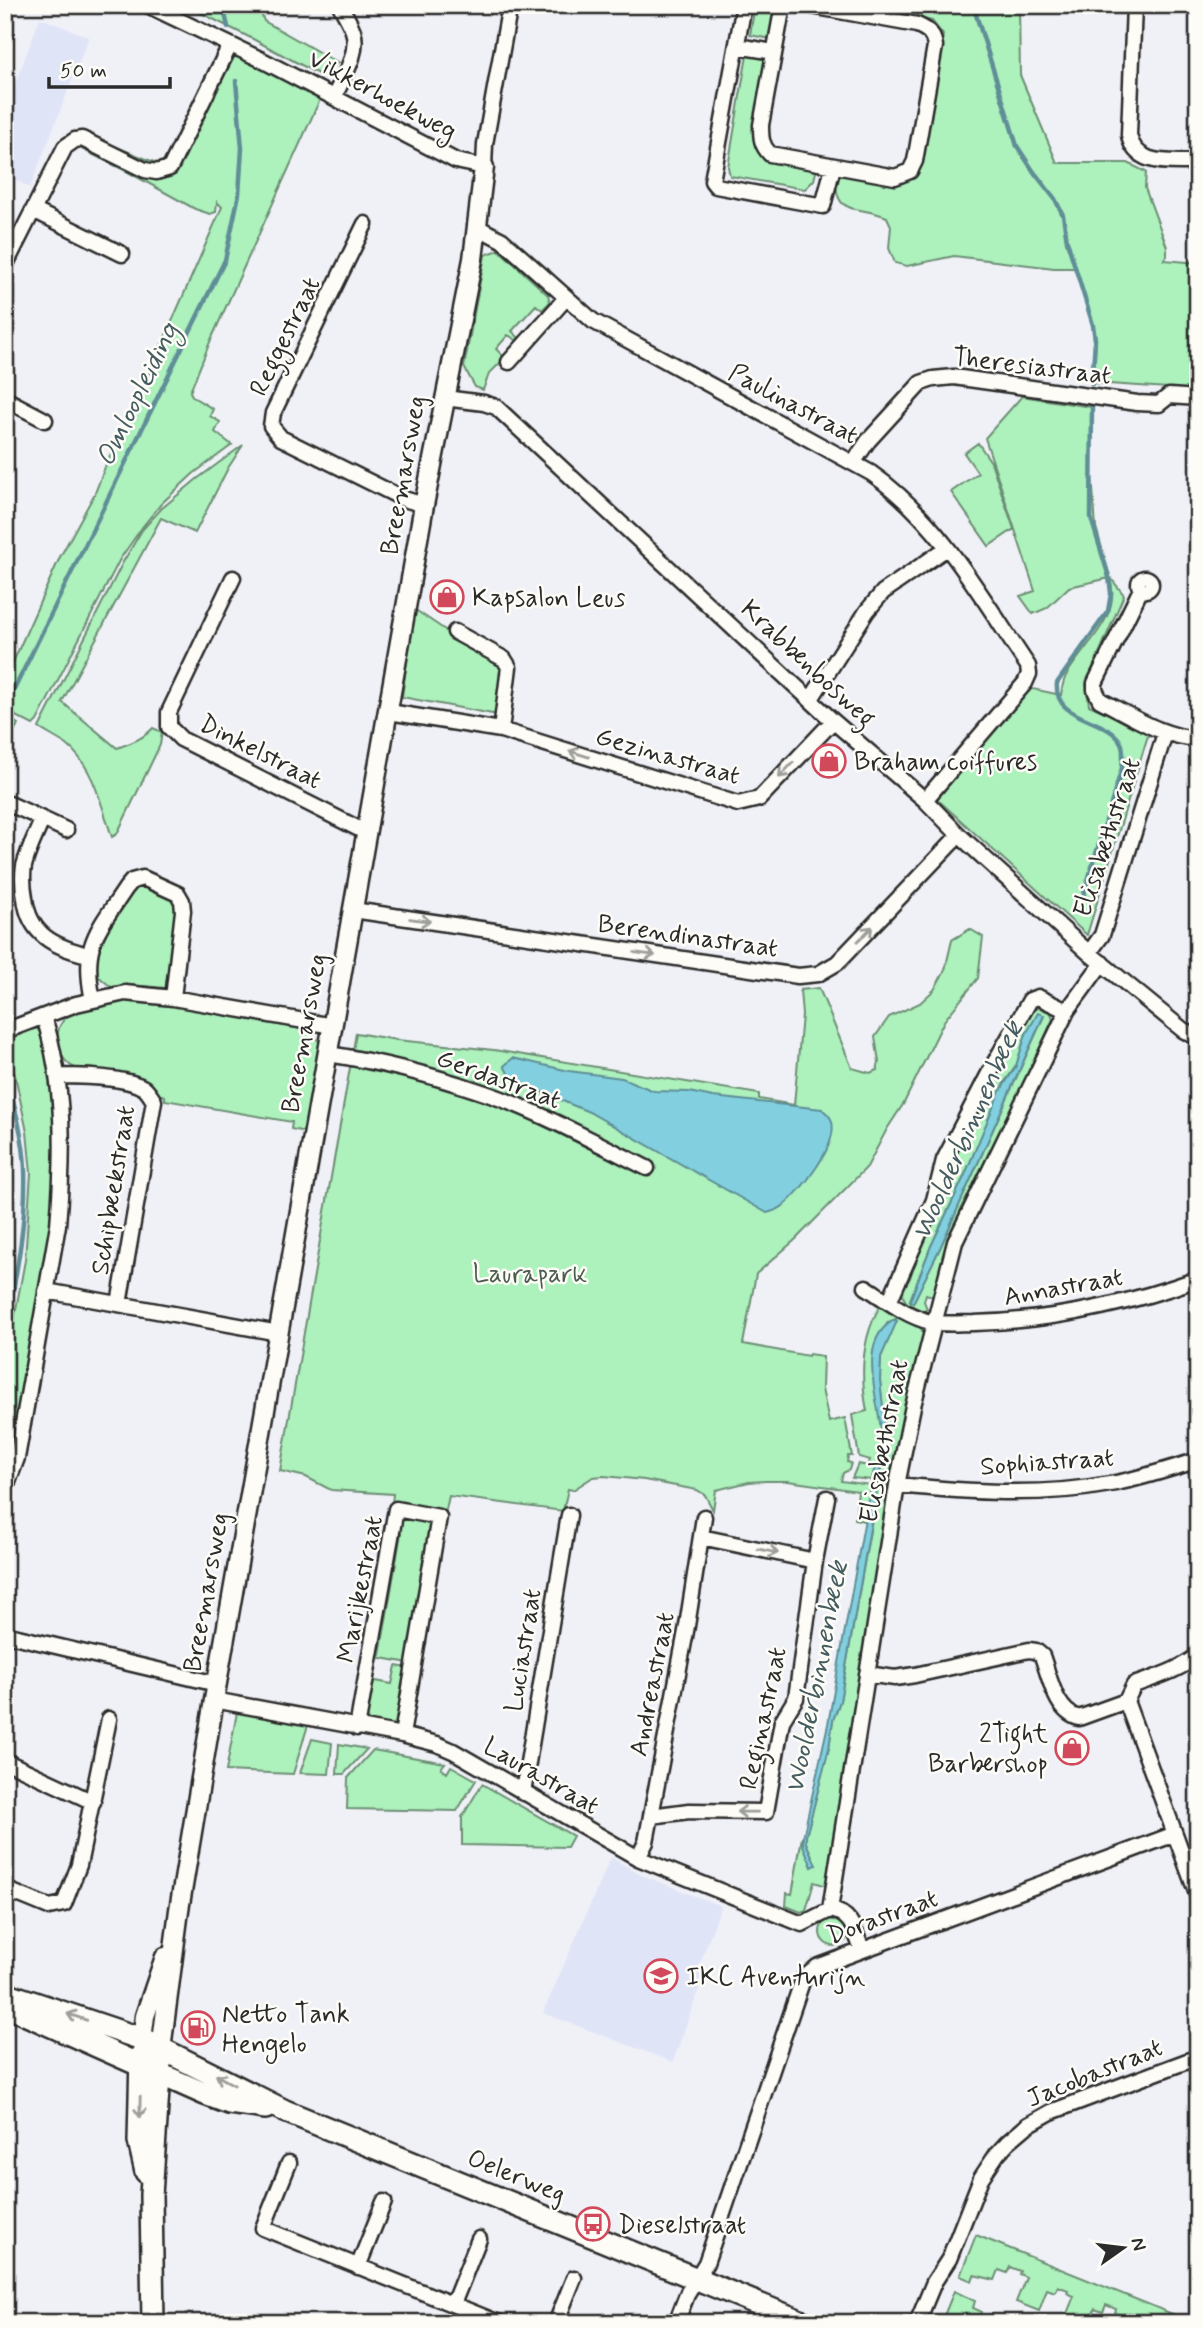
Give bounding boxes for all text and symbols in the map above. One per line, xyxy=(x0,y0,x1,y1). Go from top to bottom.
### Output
street label: Vikkerhoekweg xyxy=(301,42,462,151)
scale bar xyxy=(49,46,170,90)
text: 50 m xyxy=(60,57,107,85)
street label: Reggestraat xyxy=(242,272,332,403)
water label: Omloopleiding xyxy=(88,316,191,474)
street label: Theresiastraat xyxy=(950,340,1113,394)
street label: Paulinastraat xyxy=(722,356,864,453)
street label: Breemarsweg xyxy=(373,393,435,558)
shop icon: Kapsalon Leus xyxy=(428,578,466,616)
place label: Kapsalon Leus xyxy=(472,582,625,616)
street label: Krabbenbosweg xyxy=(731,593,883,738)
street label: Dinkelstraat xyxy=(193,707,327,798)
street label: Gezinastraat xyxy=(591,720,744,794)
shop icon: Braham coiffures xyxy=(810,742,848,780)
place label: Braham coiffures xyxy=(854,746,1037,780)
one-way arrow xyxy=(569,747,591,760)
street label: Elisabethstraat xyxy=(1066,753,1150,922)
one-way arrow xyxy=(778,761,795,778)
street label: Berendinastraat xyxy=(595,908,780,966)
one-way arrow xyxy=(408,914,431,927)
one-way arrow xyxy=(857,925,873,943)
one-way arrow xyxy=(634,948,656,961)
street label: Breemarsweg xyxy=(274,951,336,1116)
water label: Woolderbinnenbeek xyxy=(903,1014,1034,1246)
street label: Gerdastraat xyxy=(431,1042,565,1118)
street label: Schipbeekstraat xyxy=(84,1103,144,1277)
park label: Laurapark xyxy=(473,1258,587,1292)
street label: Annastraat xyxy=(1001,1261,1126,1315)
street label: Elisabethstraat xyxy=(852,1357,917,1526)
street label: Sophiastraat xyxy=(979,1441,1115,1485)
street label: Breemarsweg xyxy=(176,1510,238,1675)
street label: Marijkestraat xyxy=(330,1513,392,1666)
one-way arrow xyxy=(756,1545,779,1559)
water label: Woolderbinnenbeek xyxy=(777,1556,858,1797)
street label: Luciastraat xyxy=(497,1586,550,1714)
street label: Andreastraat xyxy=(622,1609,684,1759)
street label: Reginastraat xyxy=(732,1644,799,1794)
place label: 2Tight Barbershop xyxy=(928,1718,1048,1782)
shop icon: 2Tight Barbershop xyxy=(1053,1729,1091,1767)
street label: Laurastraat xyxy=(477,1730,605,1824)
one-way arrow xyxy=(736,1805,759,1819)
street label: Dorastraat xyxy=(823,1882,943,1954)
school or university icon: IKC Aventurijn xyxy=(642,1957,680,1995)
place label: IKC Aventurijn xyxy=(686,1961,865,1995)
place label: Netto Tank Hengelo xyxy=(222,1998,350,2064)
fuel station icon: Netto Tank Hengelo xyxy=(179,2009,217,2047)
one-way arrow xyxy=(66,2010,88,2023)
street label: Jacobastraat xyxy=(1022,2031,1168,2117)
one-way arrow xyxy=(215,2073,236,2086)
one-way arrow xyxy=(133,2095,147,2118)
street label: Oelerweg xyxy=(462,2142,571,2212)
bus stop icon: Dieselstraat xyxy=(574,2205,612,2243)
place label: Dieselstraat xyxy=(618,2209,746,2243)
north arrow xyxy=(1088,2212,1158,2282)
text: N xyxy=(1124,2235,1152,2253)

